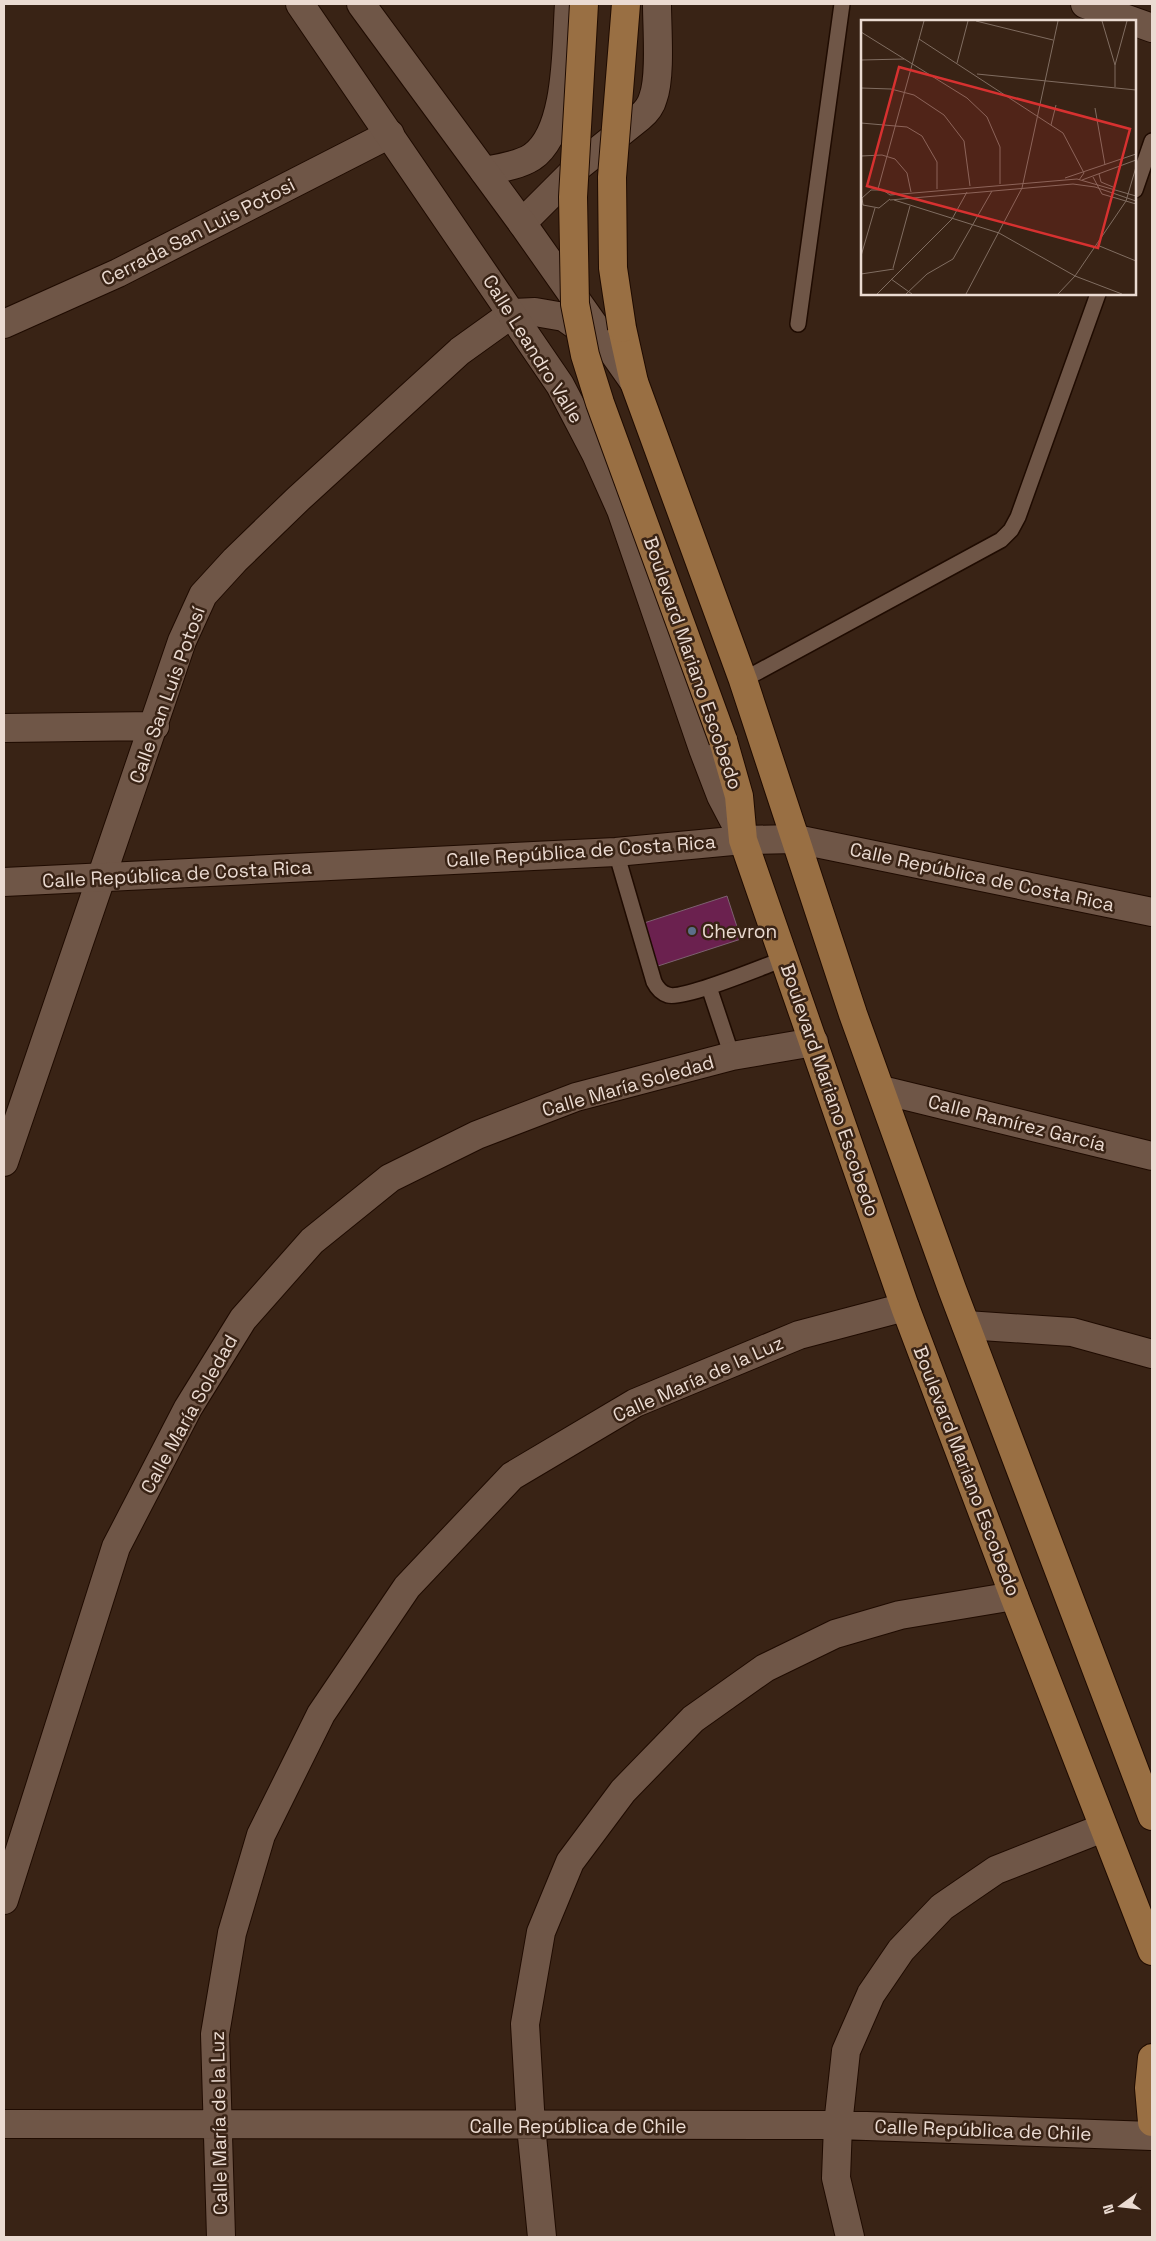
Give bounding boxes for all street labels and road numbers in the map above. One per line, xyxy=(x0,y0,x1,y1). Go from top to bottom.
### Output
street label: Cerrada San Luis Potosi xyxy=(97,172,299,292)
street label: Calle Leandro Valle xyxy=(477,270,589,428)
street label: Boulevard Mariano Escobedo xyxy=(638,533,748,793)
street label: Calle San Luis Potosí xyxy=(123,603,211,787)
street label: Calle República de Costa Rica xyxy=(445,829,717,873)
street label: Calle República de Costa Rica xyxy=(847,837,1117,917)
street label: Calle República de Costa Rica xyxy=(42,854,312,894)
street label: Boulevard Mariano Escobedo xyxy=(775,960,885,1220)
street label: Calle María Soledad xyxy=(539,1049,717,1123)
street label: Calle Ramírez García xyxy=(926,1089,1108,1157)
street label: Calle María Soledad xyxy=(135,1330,243,1498)
street label: Calle María de la Luz xyxy=(609,1330,787,1428)
street label: Boulevard Mariano Escobedo xyxy=(908,1342,1026,1600)
street label: Calle María de la Luz xyxy=(205,2031,233,2215)
street label: Calle República de Chile xyxy=(469,2114,687,2139)
street label: Calle República de Chile xyxy=(874,2114,1092,2146)

